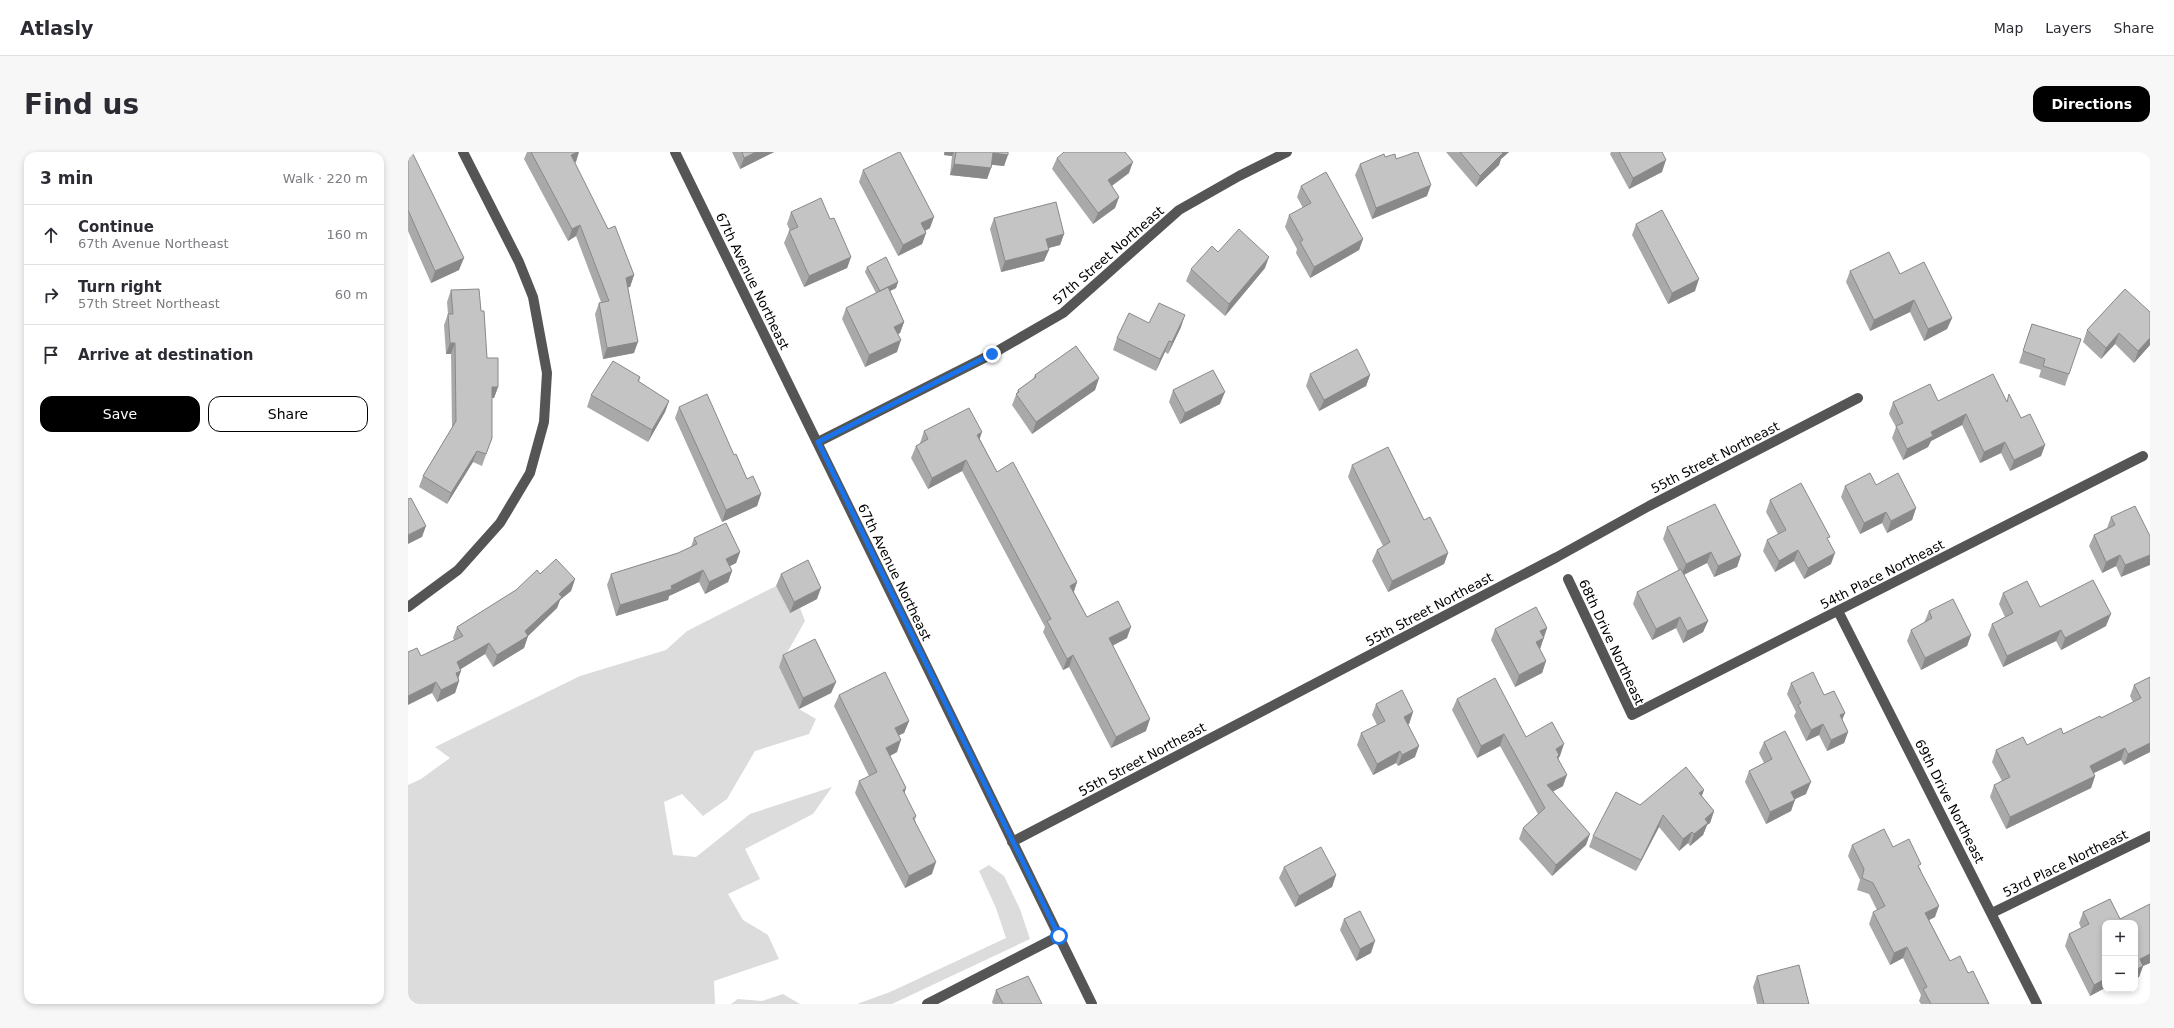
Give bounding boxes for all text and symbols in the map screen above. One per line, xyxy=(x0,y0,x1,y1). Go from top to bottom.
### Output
text: Atlasly xyxy=(20,17,93,39)
text: Map xyxy=(1994,20,2023,36)
text: Layers xyxy=(2045,20,2092,36)
text: Share xyxy=(2114,20,2154,36)
button: Directions xyxy=(2033,86,2150,122)
text: Find us xyxy=(24,88,139,121)
text: 3 min xyxy=(40,168,93,188)
text: Walk · 220 m xyxy=(283,171,368,186)
street label: 57th Street Northeast xyxy=(1050,203,1167,308)
street label: 67th Avenue Northeast xyxy=(713,210,792,352)
text: Continue xyxy=(78,218,154,236)
icon: ahead xyxy=(40,224,62,246)
text: 160 m xyxy=(326,227,368,242)
text: 67th Avenue Northeast xyxy=(78,236,229,251)
text: Turn right xyxy=(78,278,162,296)
icon: right xyxy=(40,284,62,306)
text: 60 m xyxy=(335,287,368,302)
text: 57th Street Northeast xyxy=(78,296,220,311)
icon: arrive xyxy=(40,344,62,366)
route end xyxy=(983,345,1001,363)
text: Arrive at destination xyxy=(78,346,253,364)
button: Save xyxy=(40,396,200,432)
button: Share xyxy=(208,396,368,432)
street label: 55th Street Northeast xyxy=(1649,419,1782,496)
street label: 67th Avenue Northeast xyxy=(855,501,934,643)
street label: 54th Place Northeast xyxy=(1818,537,1947,612)
street label: 55th Street Northeast xyxy=(1363,570,1495,649)
street label: 68th Drive Northeast xyxy=(1576,577,1647,707)
street label: 55th Street Northeast xyxy=(1076,720,1208,799)
street label: 69th Drive Northeast xyxy=(1912,737,1987,866)
street label: 53rd Place Northeast xyxy=(2000,827,2130,900)
map controls xyxy=(2102,920,2138,992)
button: + xyxy=(2102,920,2138,956)
route start xyxy=(1050,927,1068,945)
button: − xyxy=(2102,956,2138,992)

